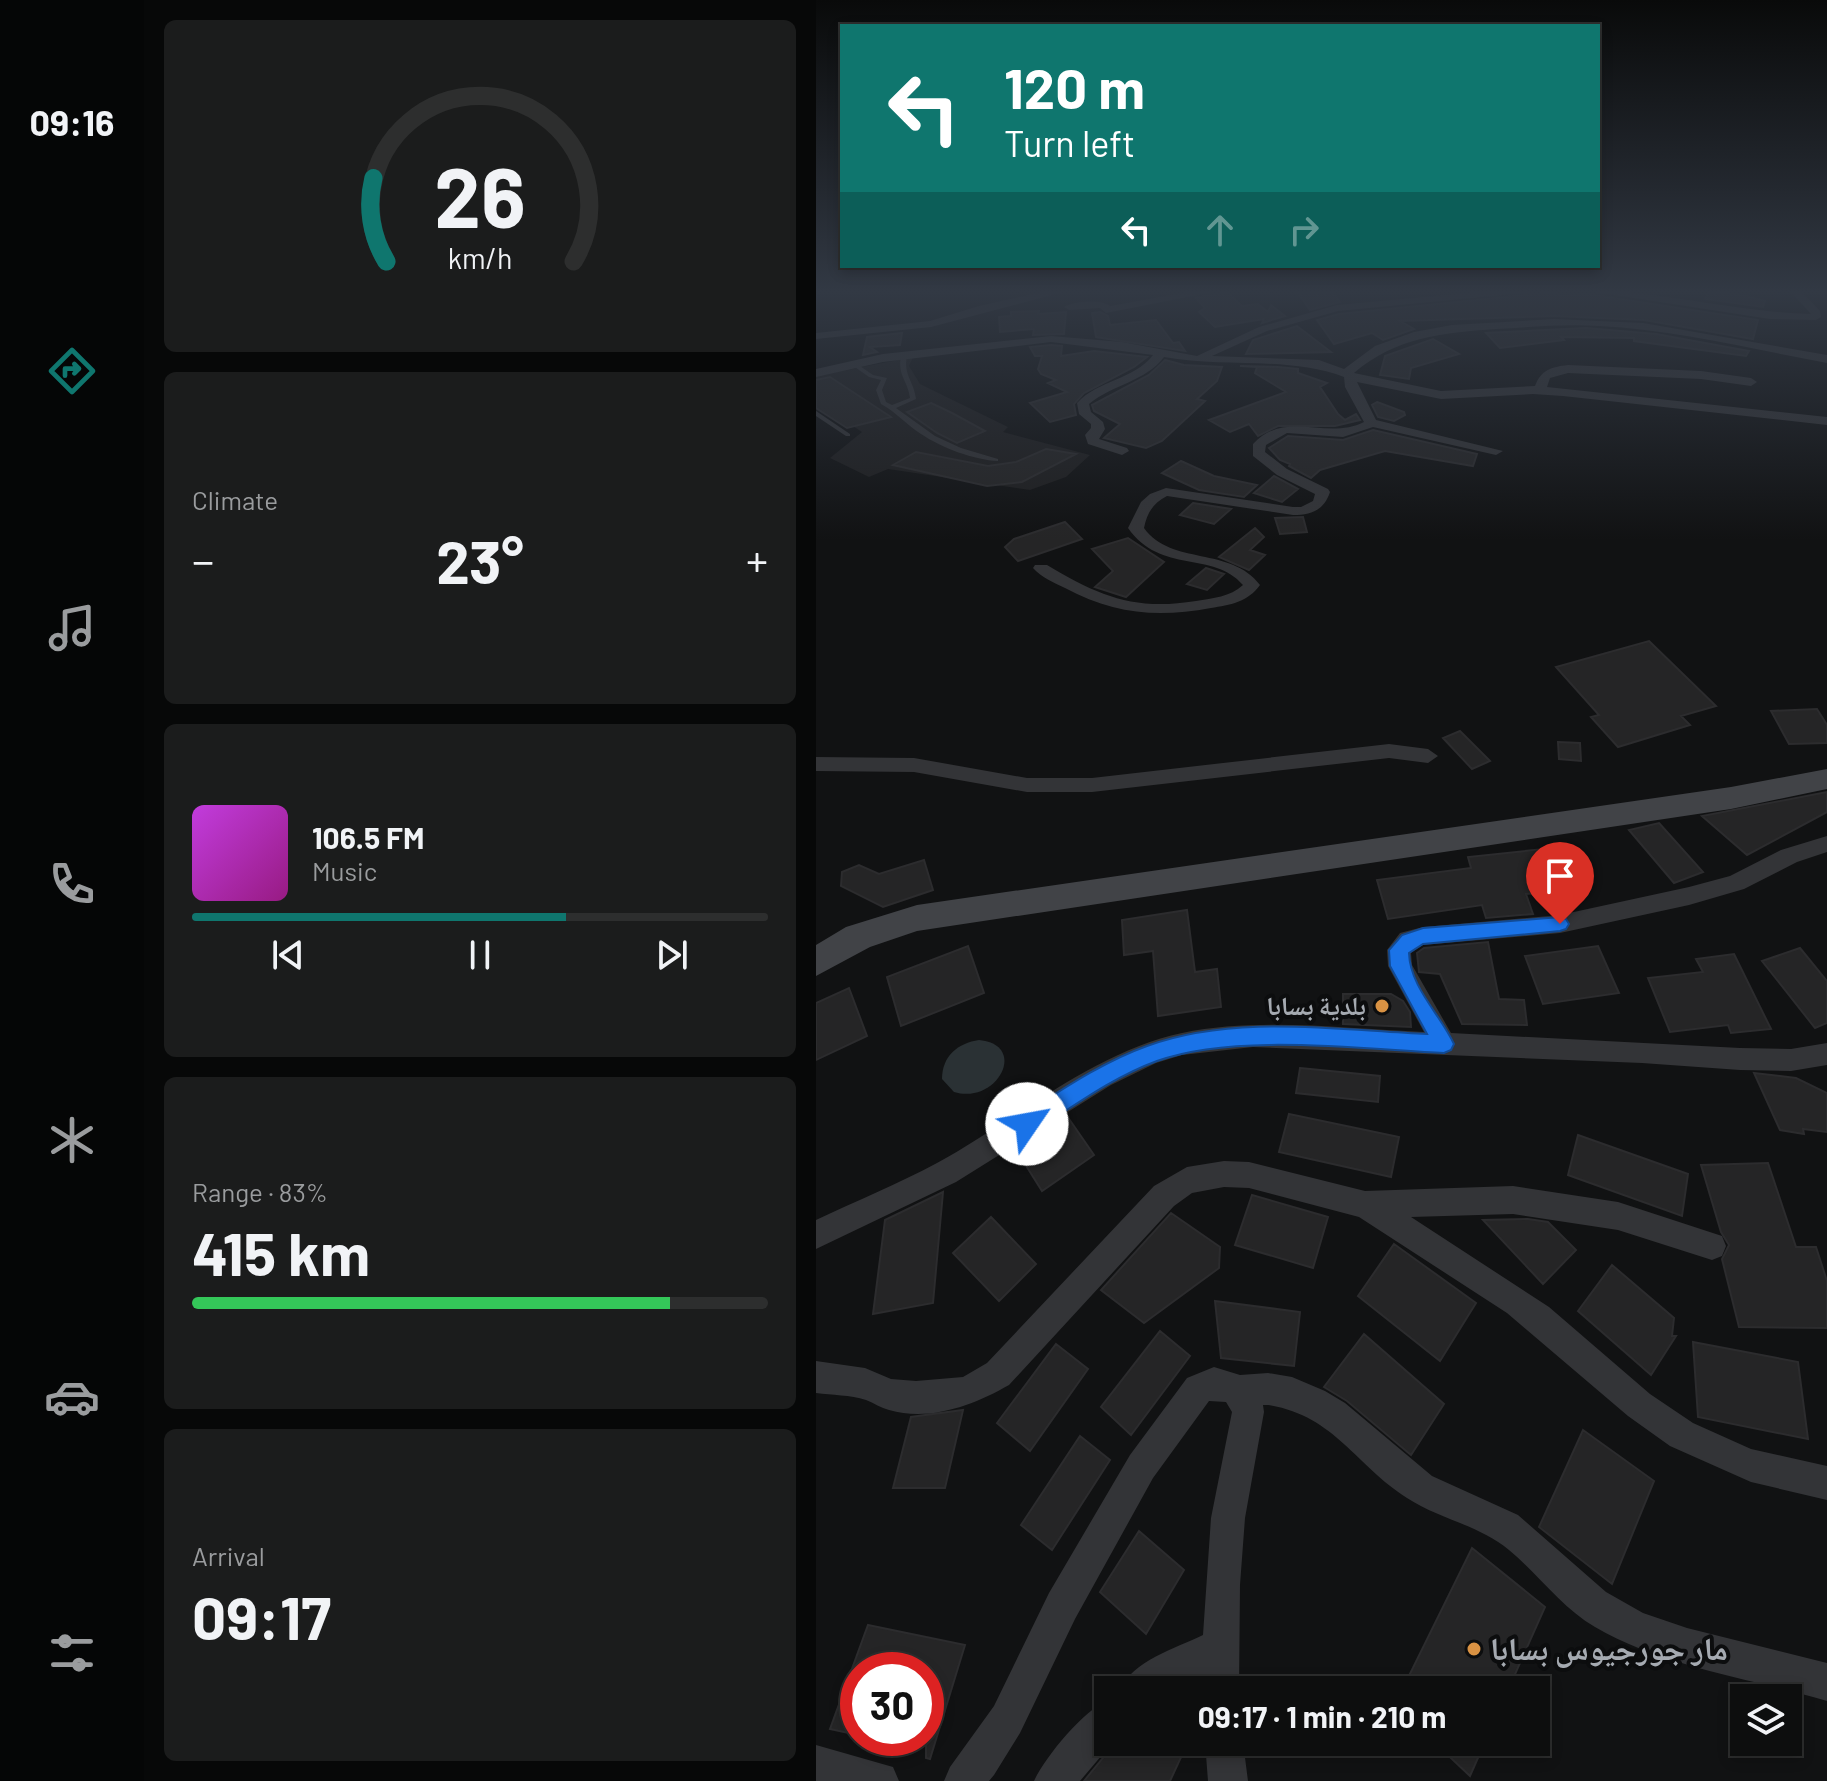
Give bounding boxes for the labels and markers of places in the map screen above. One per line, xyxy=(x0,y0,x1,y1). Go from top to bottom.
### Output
pin xyxy=(1526,842,1594,924)
place label: بلدية بسابا xyxy=(1266,989,1366,1021)
marker: بلدية بسابا xyxy=(1373,997,1391,1015)
place label: مار جورجيوس بسابا xyxy=(1490,1628,1728,1668)
marker: مار جورجيوس بسابا xyxy=(1465,1640,1483,1658)

